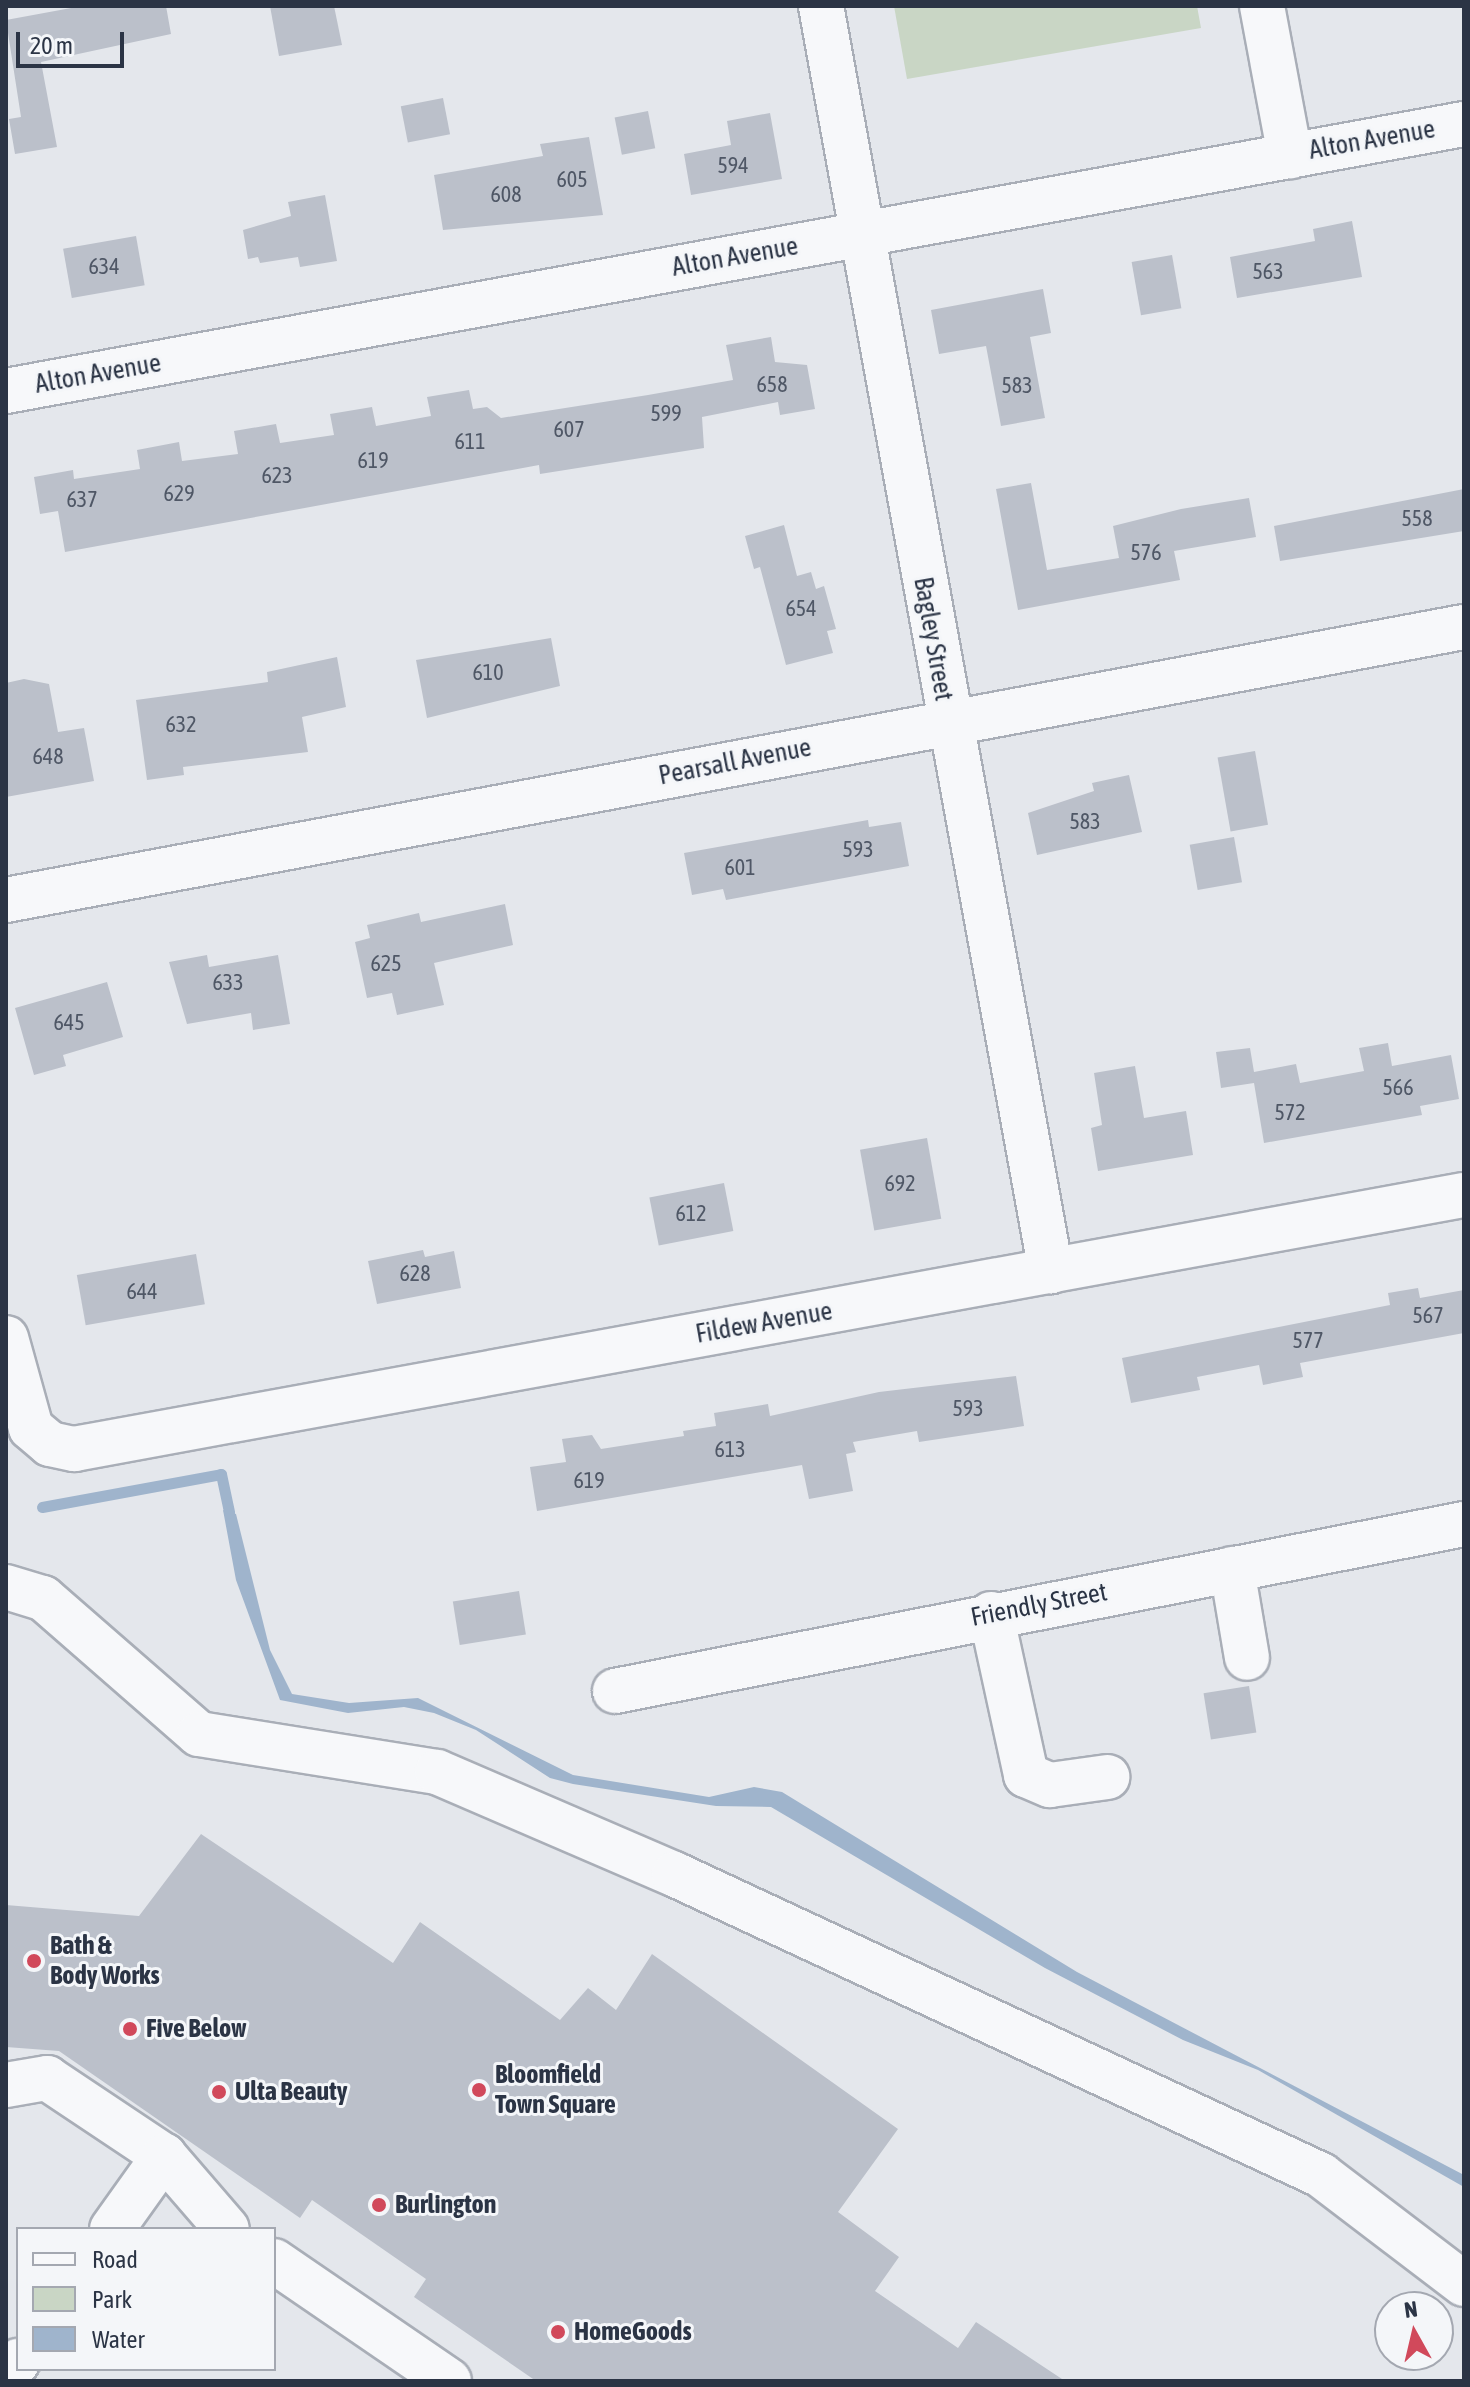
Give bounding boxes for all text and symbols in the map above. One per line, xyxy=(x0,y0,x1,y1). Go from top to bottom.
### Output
scale bar xyxy=(20,16,128,66)
text: 20 m xyxy=(30,32,73,59)
street label: Alton Avenue xyxy=(1307,114,1437,166)
house number: 594 xyxy=(717,153,749,179)
house number: 605 xyxy=(556,167,588,193)
house number: 608 xyxy=(490,182,522,208)
street label: Alton Avenue xyxy=(670,231,800,283)
house number: 634 xyxy=(88,254,120,280)
house number: 563 xyxy=(1252,259,1284,285)
street label: Alton Avenue xyxy=(33,348,163,400)
house number: 658 xyxy=(756,372,788,398)
house number: 583 xyxy=(1001,373,1033,399)
house number: 599 xyxy=(650,401,682,427)
house number: 607 xyxy=(553,417,585,443)
house number: 611 xyxy=(454,429,486,455)
house number: 619 xyxy=(357,448,389,474)
house number: 623 xyxy=(261,463,293,489)
house number: 629 xyxy=(163,481,195,507)
house number: 637 xyxy=(66,487,98,513)
house number: 558 xyxy=(1401,506,1433,532)
house number: 576 xyxy=(1130,540,1162,566)
street label: Bagley Street xyxy=(907,575,959,703)
house number: 654 xyxy=(785,596,817,622)
house number: 610 xyxy=(472,660,504,686)
house number: 632 xyxy=(165,712,197,738)
street label: Pearsall Avenue xyxy=(656,732,814,792)
house number: 648 xyxy=(32,744,64,770)
house number: 583 xyxy=(1069,809,1101,835)
house number: 593 xyxy=(842,837,874,863)
house number: 601 xyxy=(724,855,756,881)
house number: 625 xyxy=(370,951,402,977)
house number: 633 xyxy=(212,970,244,996)
house number: 645 xyxy=(53,1010,85,1036)
house number: 566 xyxy=(1382,1075,1414,1101)
house number: 572 xyxy=(1274,1100,1306,1126)
house number: 692 xyxy=(884,1171,916,1197)
house number: 612 xyxy=(675,1201,707,1227)
house number: 628 xyxy=(399,1261,431,1287)
house number: 644 xyxy=(126,1279,158,1305)
street label: Fildew Avenue xyxy=(693,1296,835,1350)
house number: 567 xyxy=(1412,1303,1444,1329)
house number: 577 xyxy=(1292,1328,1324,1354)
house number: 593 xyxy=(952,1396,984,1422)
house number: 613 xyxy=(714,1437,746,1463)
house number: 619 xyxy=(573,1468,605,1494)
street label: Friendly Street xyxy=(968,1576,1110,1634)
place label: Bath & Body Works xyxy=(50,1930,160,1992)
marker: Bath & Body Works xyxy=(25,1952,43,1970)
place label: Five Below xyxy=(146,2013,247,2045)
marker: Five Below xyxy=(121,2020,139,2038)
place label: Bloomfield Town Square xyxy=(495,2059,616,2120)
place label: Ulta Beauty xyxy=(235,2076,347,2108)
marker: Bloomfield Town Square xyxy=(470,2081,488,2099)
marker: Ulta Beauty xyxy=(210,2083,228,2101)
place label: Burlington xyxy=(395,2189,496,2221)
marker: Burlington xyxy=(370,2196,388,2214)
legend xyxy=(16,2227,276,2371)
text: Road xyxy=(92,2246,138,2273)
text: Park xyxy=(92,2286,132,2313)
north arrow xyxy=(1374,2291,1454,2371)
text: N xyxy=(1403,2295,1419,2323)
place label: HomeGoods xyxy=(574,2316,692,2348)
marker: HomeGoods xyxy=(549,2323,567,2341)
text: Water xyxy=(92,2326,145,2353)

